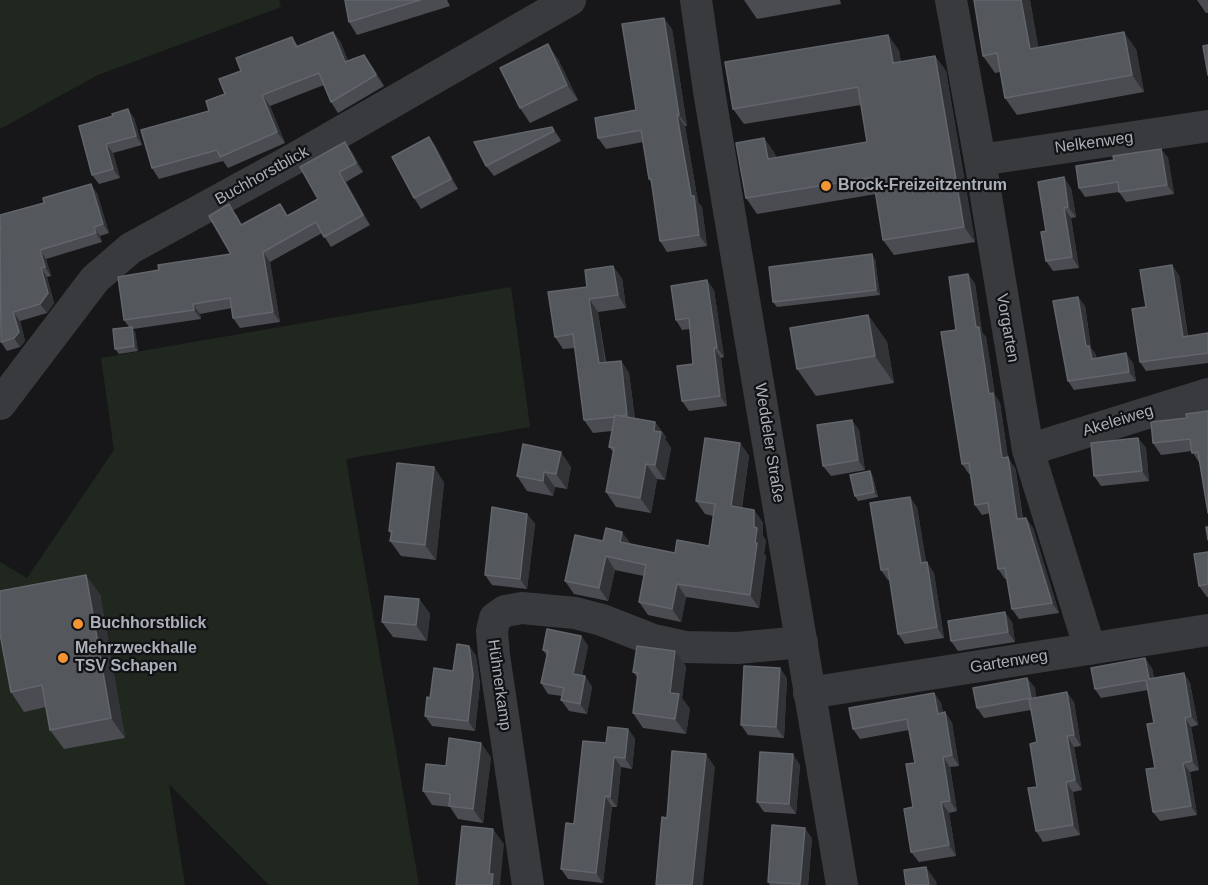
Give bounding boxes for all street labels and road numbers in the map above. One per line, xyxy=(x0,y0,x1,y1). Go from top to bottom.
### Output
street label: Nelkenweg xyxy=(1053,128,1135,158)
street label: Buchhorstblick xyxy=(212,142,312,210)
street label: Vorgarten xyxy=(992,292,1022,364)
street label: Weddeler Straße xyxy=(750,382,788,504)
street label: Akeleiweg xyxy=(1080,401,1156,441)
street label: Hühnerkamp xyxy=(483,638,515,732)
street label: Gartenweg xyxy=(969,646,1049,678)

